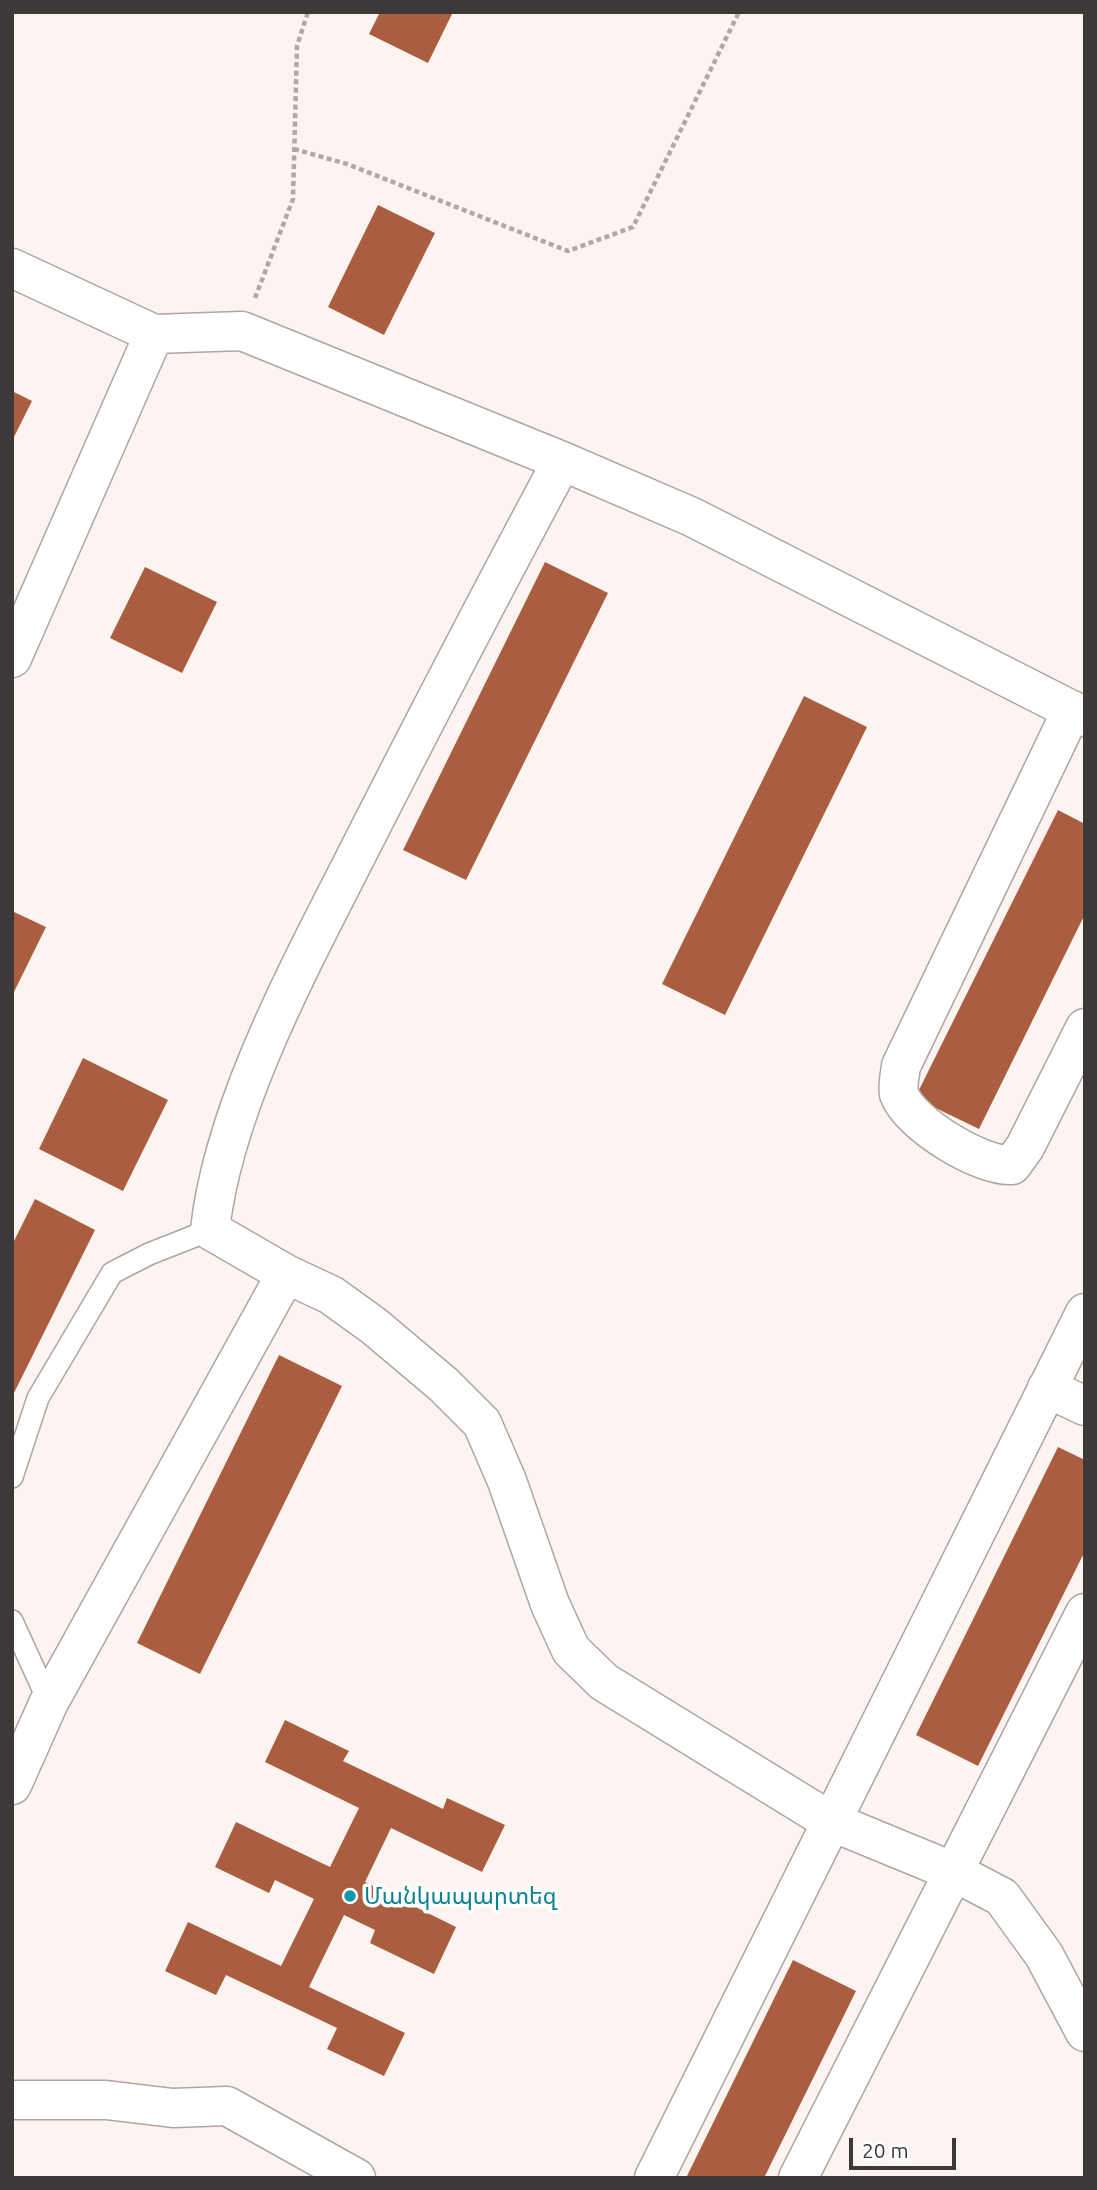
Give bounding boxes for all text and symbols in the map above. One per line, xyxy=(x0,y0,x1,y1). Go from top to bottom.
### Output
place label: Մանկապարտեզ xyxy=(364,1882,557,1910)
marker: Մանկապարտեզ xyxy=(342,1888,358,1904)
scale bar xyxy=(852,2124,959,2168)
text: 20 m xyxy=(862,2138,909,2162)

